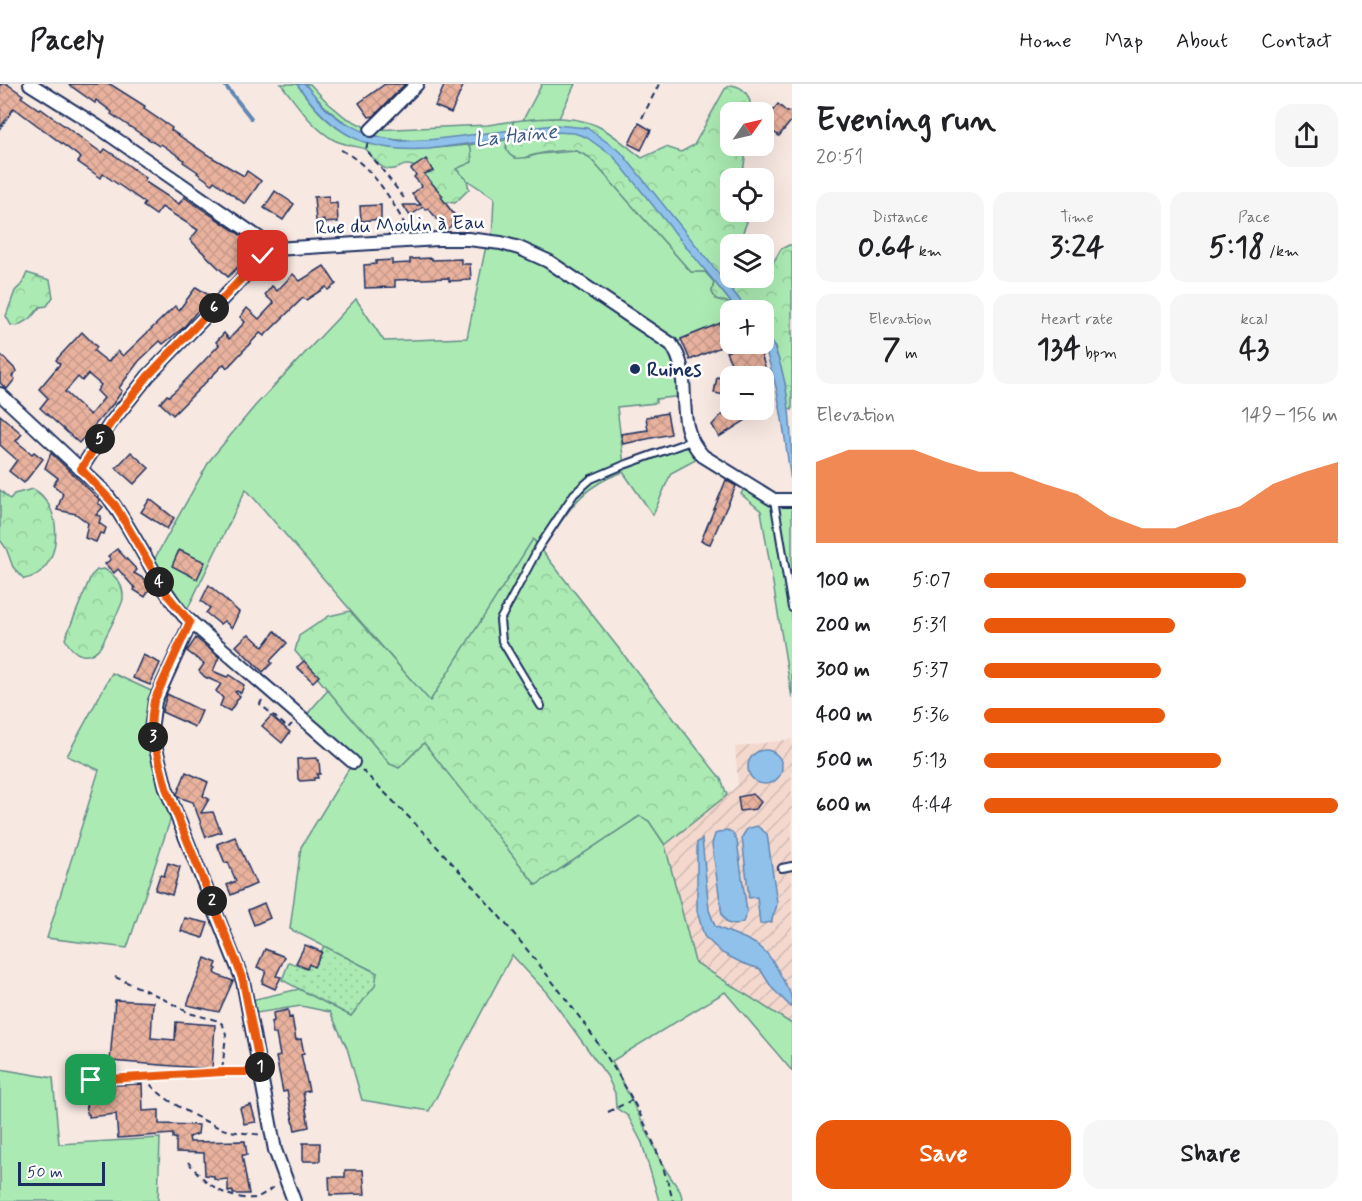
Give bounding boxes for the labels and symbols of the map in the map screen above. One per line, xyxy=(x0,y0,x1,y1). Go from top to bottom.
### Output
north arrow xyxy=(720,102,774,156)
water label: La Haine xyxy=(474,118,559,154)
street label: Rue du Moulin à Eau xyxy=(315,209,485,242)
pin xyxy=(237,230,288,281)
pin: 6 xyxy=(199,293,229,323)
place label: Ruines xyxy=(647,357,702,384)
marker: Ruines xyxy=(628,362,642,376)
pin: 5 xyxy=(85,424,115,454)
pin: 4 xyxy=(144,567,174,597)
pin: 3 xyxy=(138,722,168,752)
pin: 2 xyxy=(197,886,227,916)
pin: 1 xyxy=(245,1052,275,1082)
pin xyxy=(65,1054,116,1105)
scale bar xyxy=(18,1159,105,1186)

